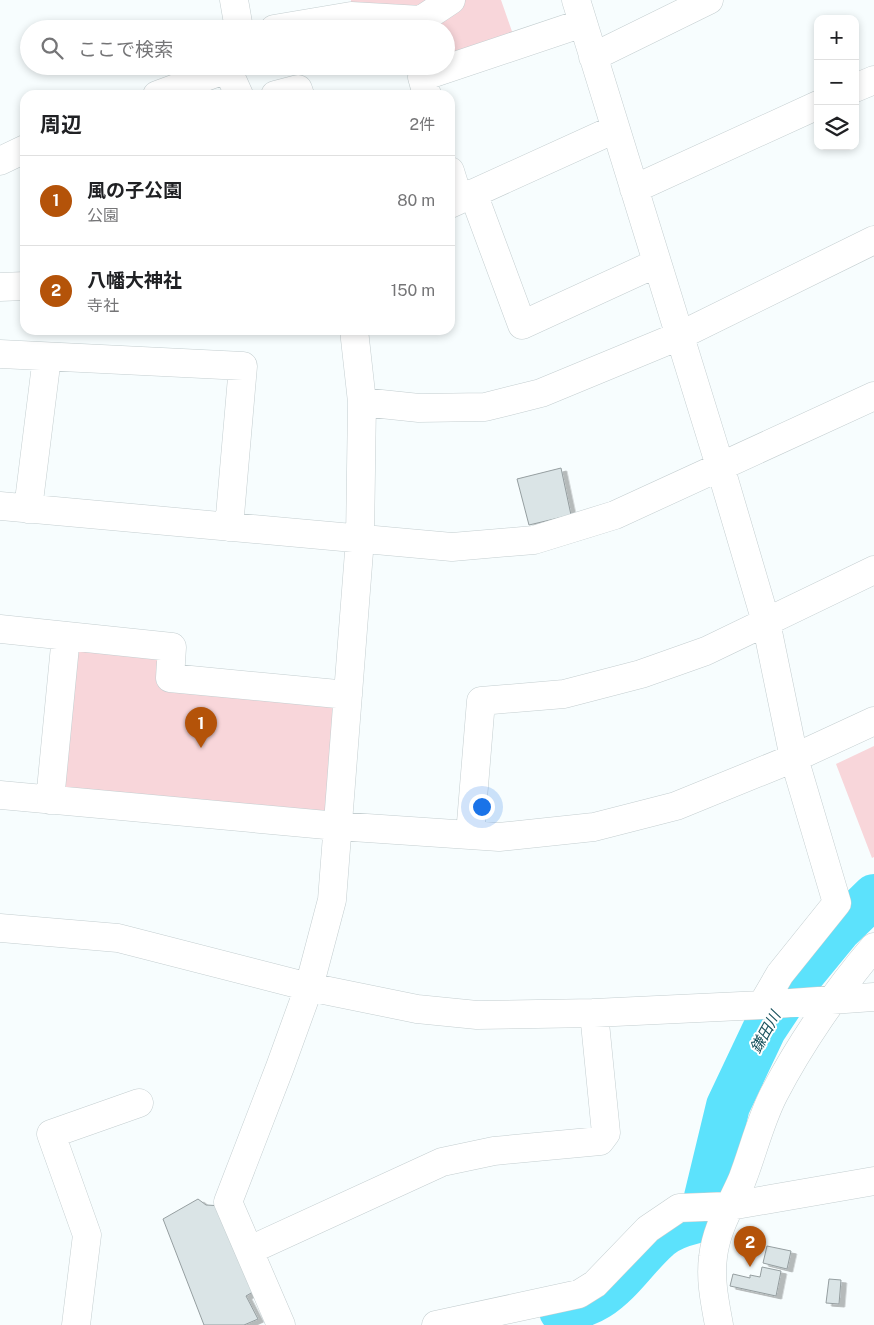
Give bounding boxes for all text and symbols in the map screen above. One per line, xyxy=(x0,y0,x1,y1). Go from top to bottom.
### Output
map controls xyxy=(814,15,859,150)
button: + xyxy=(814,15,859,60)
search box xyxy=(20,20,455,75)
icon: search xyxy=(38,34,66,62)
text: ここで検索 xyxy=(78,38,173,60)
button: − xyxy=(814,60,859,105)
button: layers xyxy=(814,105,859,150)
text: 周辺 xyxy=(40,112,82,137)
text: 2件 xyxy=(409,115,435,134)
text: 風の子公園 xyxy=(87,179,182,201)
text: 1 xyxy=(53,191,59,210)
text: 80 m xyxy=(397,191,435,210)
text: 公園 xyxy=(87,206,119,225)
text: 八幡大神社 xyxy=(87,269,182,291)
text: 2 xyxy=(51,281,61,300)
text: 150 m xyxy=(391,281,435,300)
text: 寺社 xyxy=(87,296,119,315)
pin: 1 xyxy=(185,707,217,748)
your location xyxy=(469,794,495,820)
water label: 鎌田川 xyxy=(747,1006,784,1056)
pin: 2 xyxy=(734,1226,766,1267)

